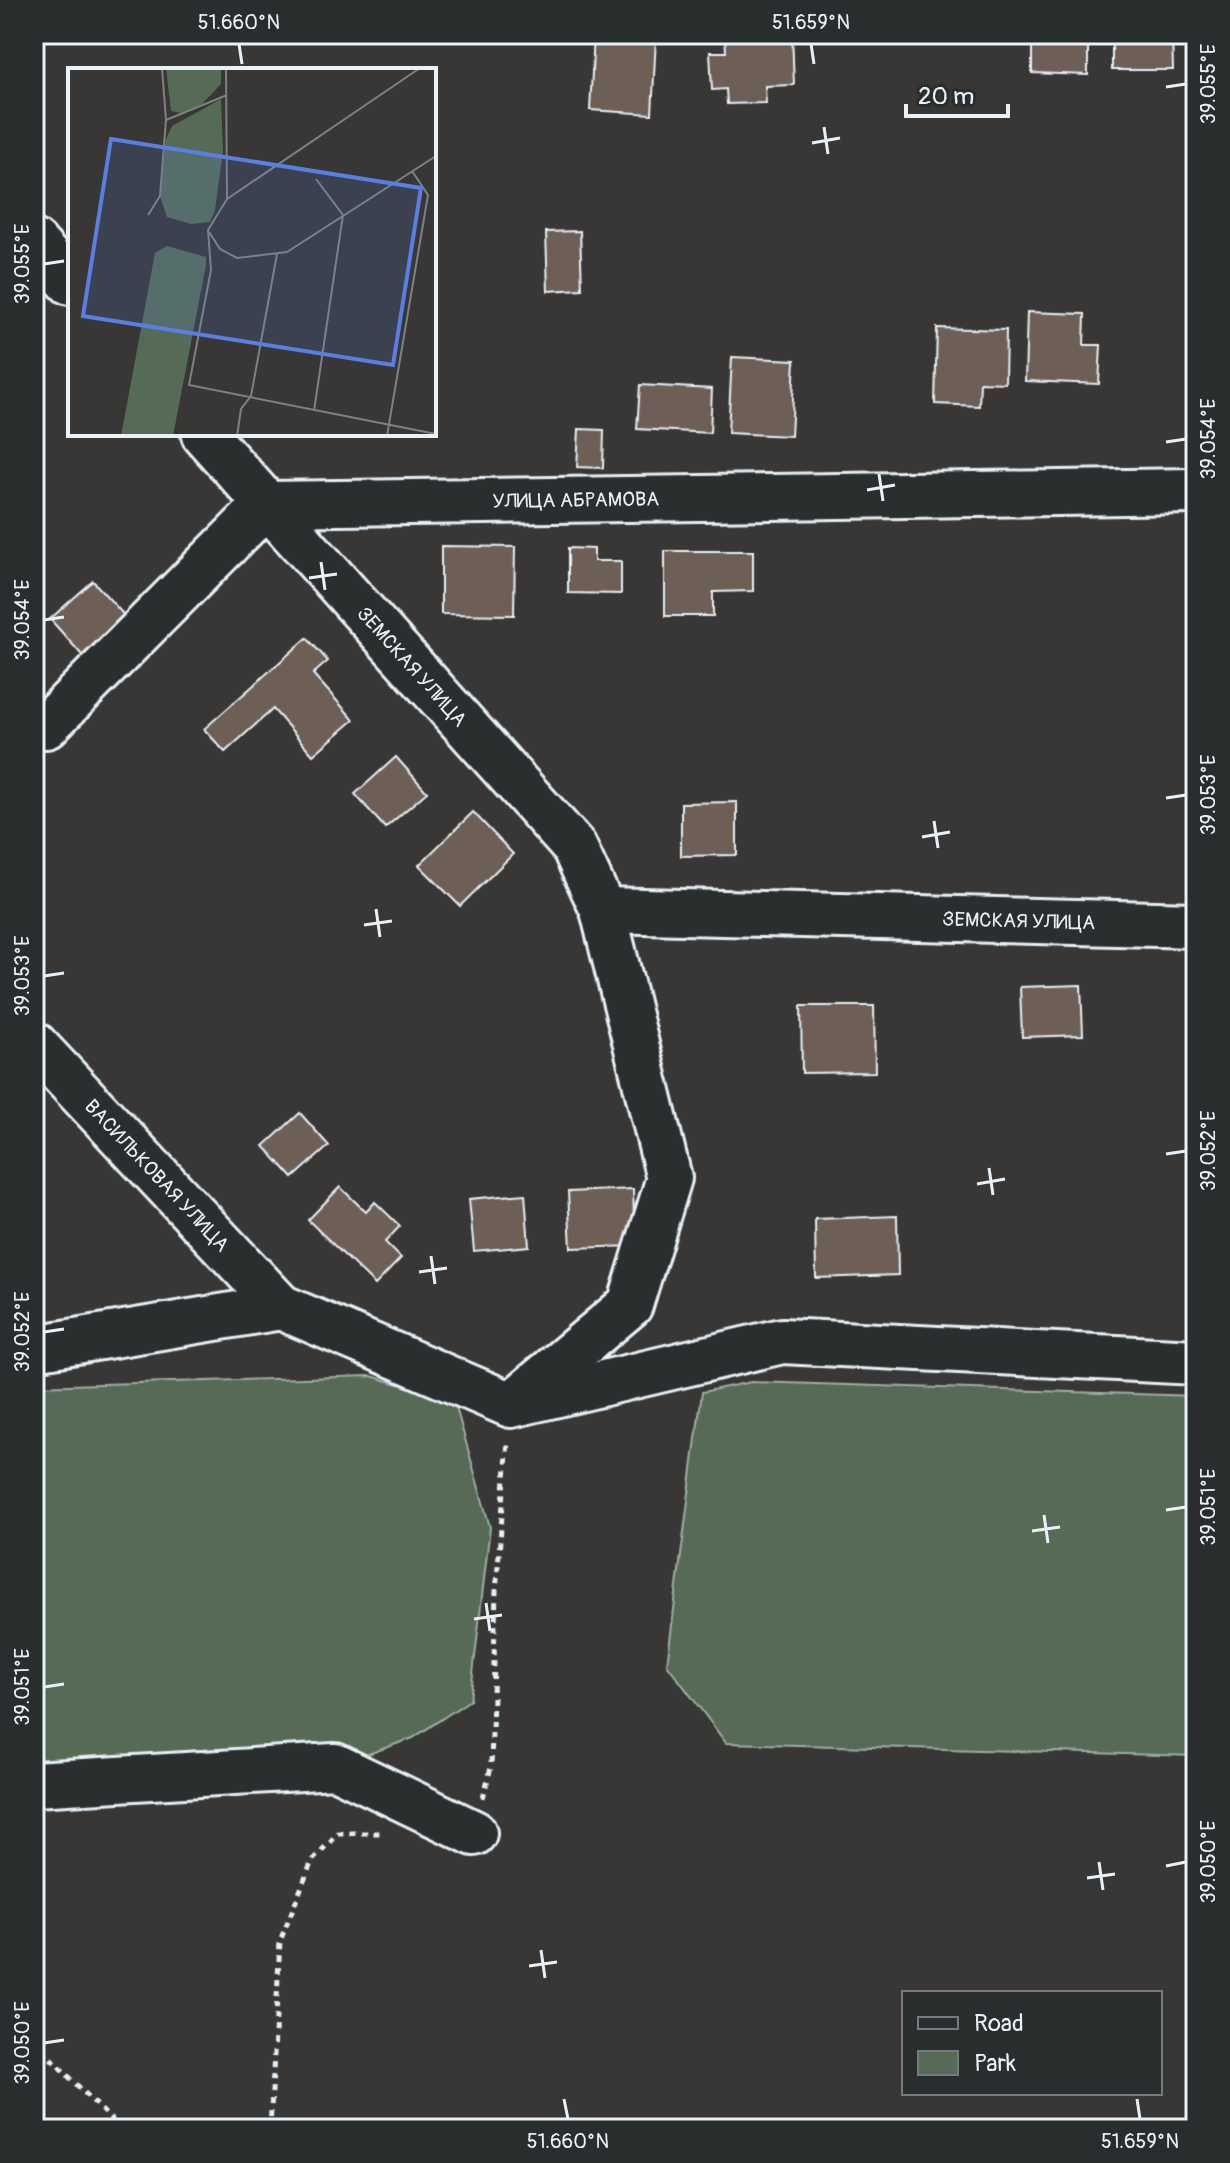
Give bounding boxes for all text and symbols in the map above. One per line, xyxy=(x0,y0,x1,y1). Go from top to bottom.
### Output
text: 51.660°N xyxy=(198,10,280,35)
text: 51.659°N xyxy=(772,10,850,35)
text: 39.055°E xyxy=(1196,44,1221,124)
inset map xyxy=(68,68,436,436)
scale bar xyxy=(906,68,1008,118)
text: 20 m xyxy=(918,82,974,111)
text: 39.055°E xyxy=(10,224,35,304)
text: 39.054°E xyxy=(1196,398,1221,480)
street label: УЛИЦА АБРАМОВА xyxy=(492,486,659,513)
text: 39.054°E xyxy=(10,579,35,661)
street label: ЗЕМСКАЯ УЛИЦА xyxy=(352,601,472,732)
text: 39.053°E xyxy=(1196,755,1221,835)
street label: ЗЕМСКАЯ УЛИЦА xyxy=(942,906,1096,935)
text: 39.053°E xyxy=(10,936,35,1016)
street label: ВАСИЛЬКОВАЯ УЛИЦА xyxy=(80,1094,235,1257)
text: 39.052°E xyxy=(1196,1111,1221,1191)
text: 39.052°E xyxy=(10,1292,35,1372)
text: 39.051°E xyxy=(1196,1468,1221,1546)
text: 39.051°E xyxy=(10,1648,35,1726)
text: 39.050°E xyxy=(1196,1820,1221,1904)
legend xyxy=(902,1991,1162,2095)
text: 39.050°E xyxy=(10,2001,35,2085)
text: Road xyxy=(974,2009,1024,2038)
text: Park xyxy=(974,2049,1016,2078)
text: 51.660°N xyxy=(527,2129,609,2154)
text: 51.659°N xyxy=(1101,2129,1179,2154)

